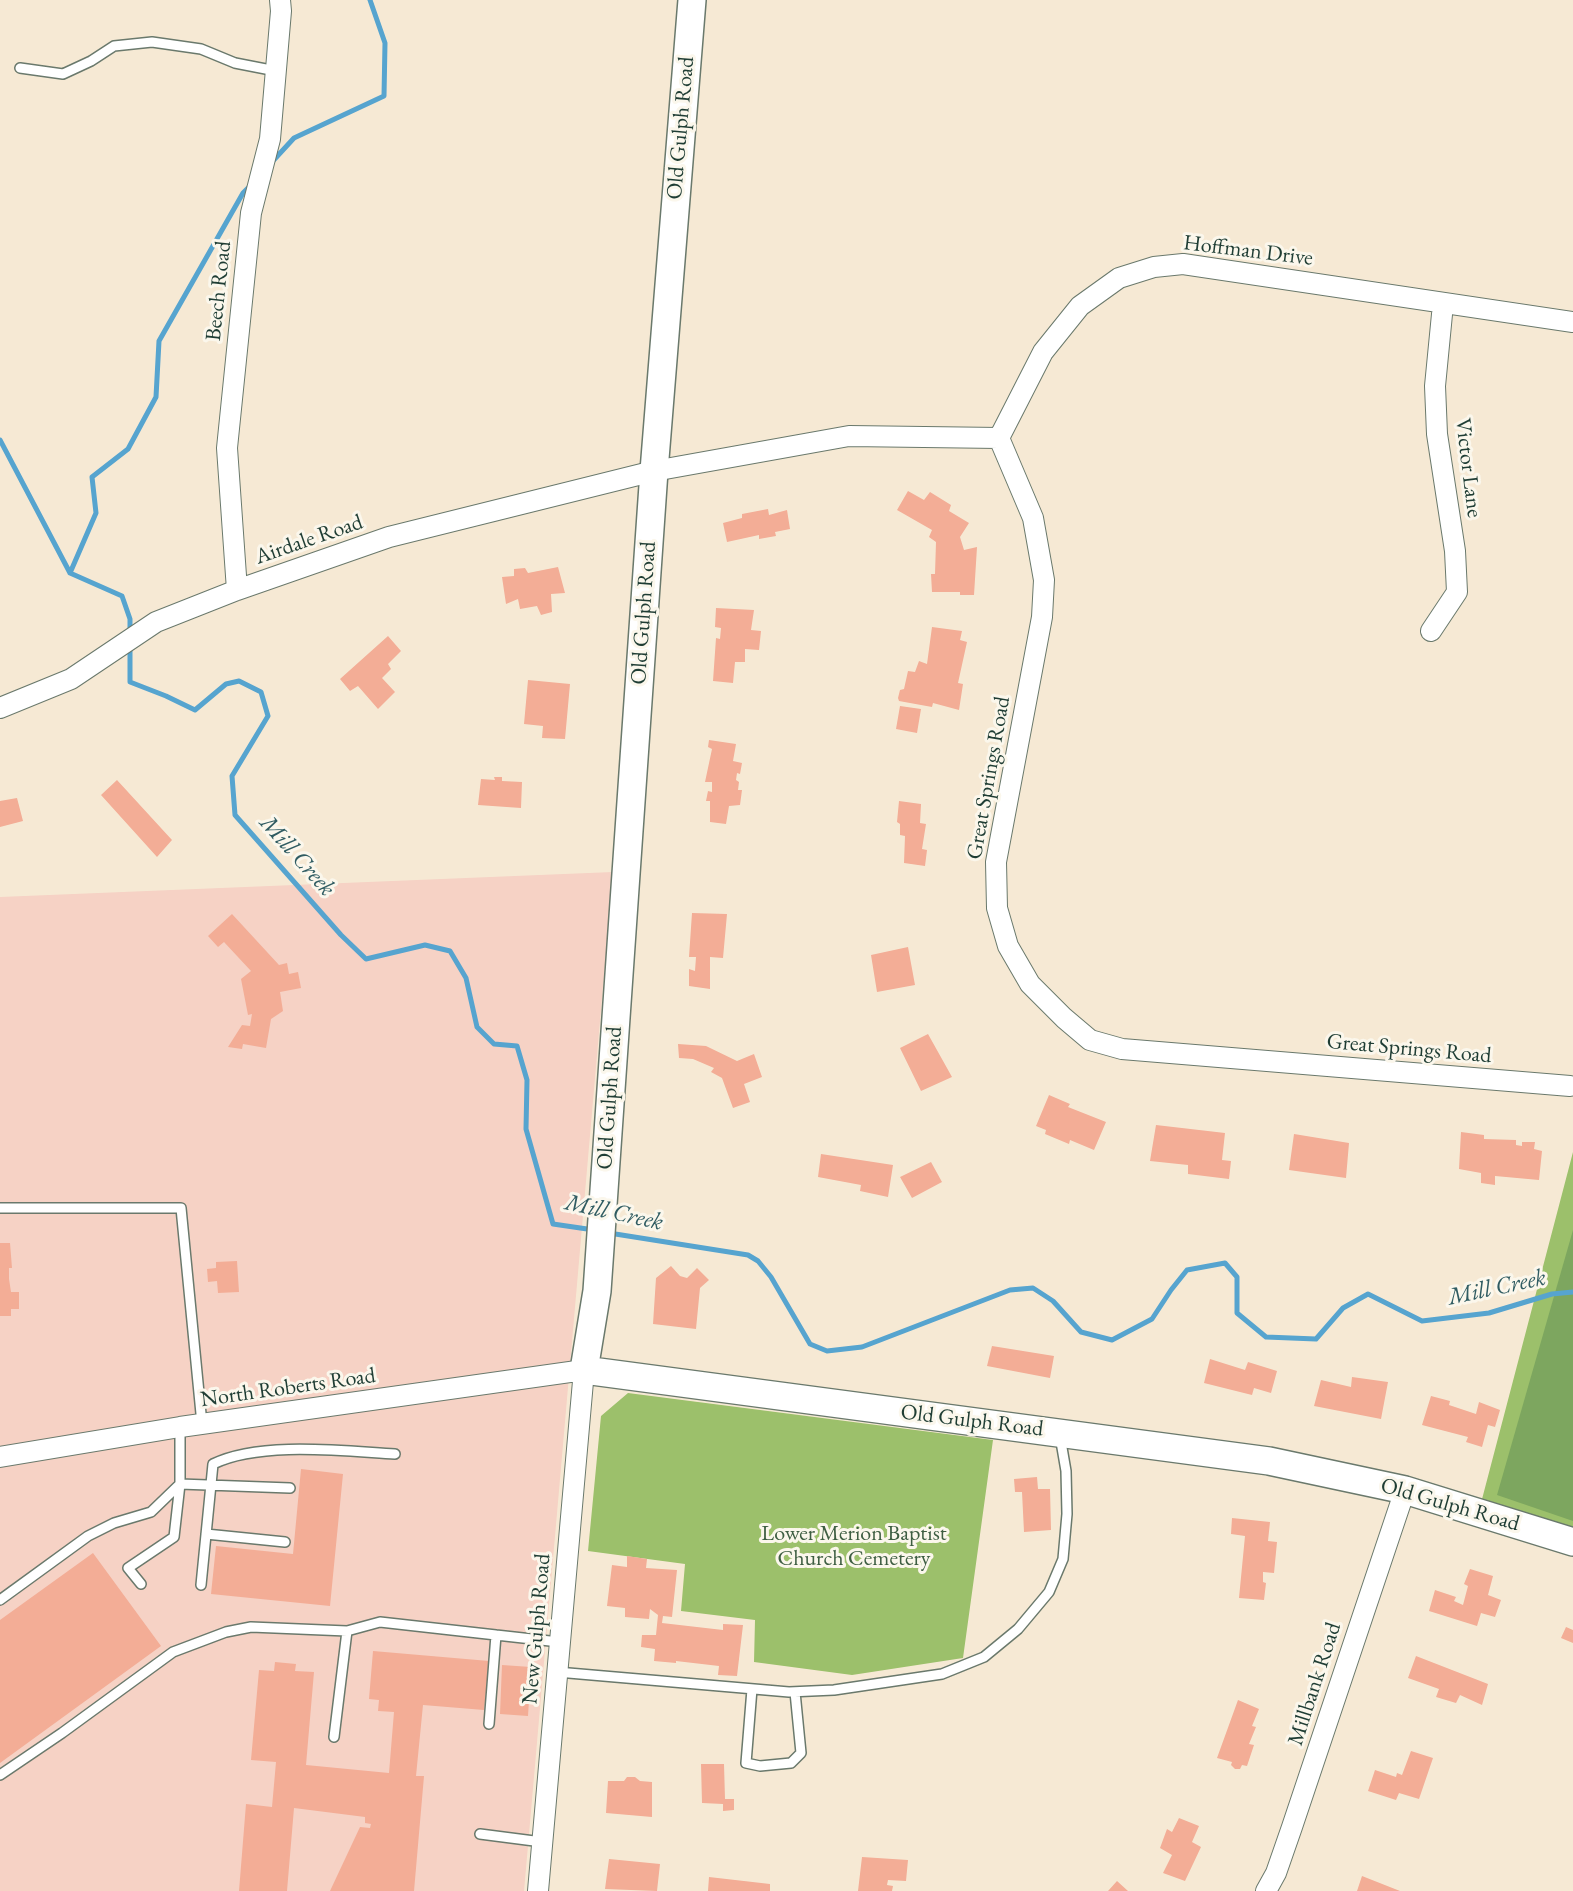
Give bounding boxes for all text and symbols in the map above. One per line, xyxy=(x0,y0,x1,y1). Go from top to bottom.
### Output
street label: Old Gulph Road xyxy=(662,55,700,201)
street label: Hoffman Drive xyxy=(1182,230,1314,272)
street label: Beech Road xyxy=(201,240,237,342)
street label: Victor Lane xyxy=(1449,417,1487,519)
street label: Airdale Road xyxy=(252,509,366,571)
street label: Old Gulph Road xyxy=(626,541,662,685)
street label: Great Springs Road xyxy=(962,694,1016,862)
water label: Mill Creek xyxy=(253,809,341,903)
street label: Old Gulph Road xyxy=(592,1026,628,1170)
street label: Great Springs Road xyxy=(1326,1029,1492,1069)
water label: Mill Creek xyxy=(562,1189,666,1237)
water label: Mill Creek xyxy=(1445,1264,1549,1312)
street label: North Roberts Road xyxy=(199,1363,377,1413)
street label: Old Gulph Road xyxy=(899,1399,1045,1443)
street label: Old Gulph Road xyxy=(1377,1473,1523,1537)
park label: Lower Merion Baptist Church Cemetery xyxy=(761,1521,947,1572)
street label: New Gulph Road xyxy=(517,1553,557,1705)
street label: Millbank Road xyxy=(1283,1619,1347,1749)

